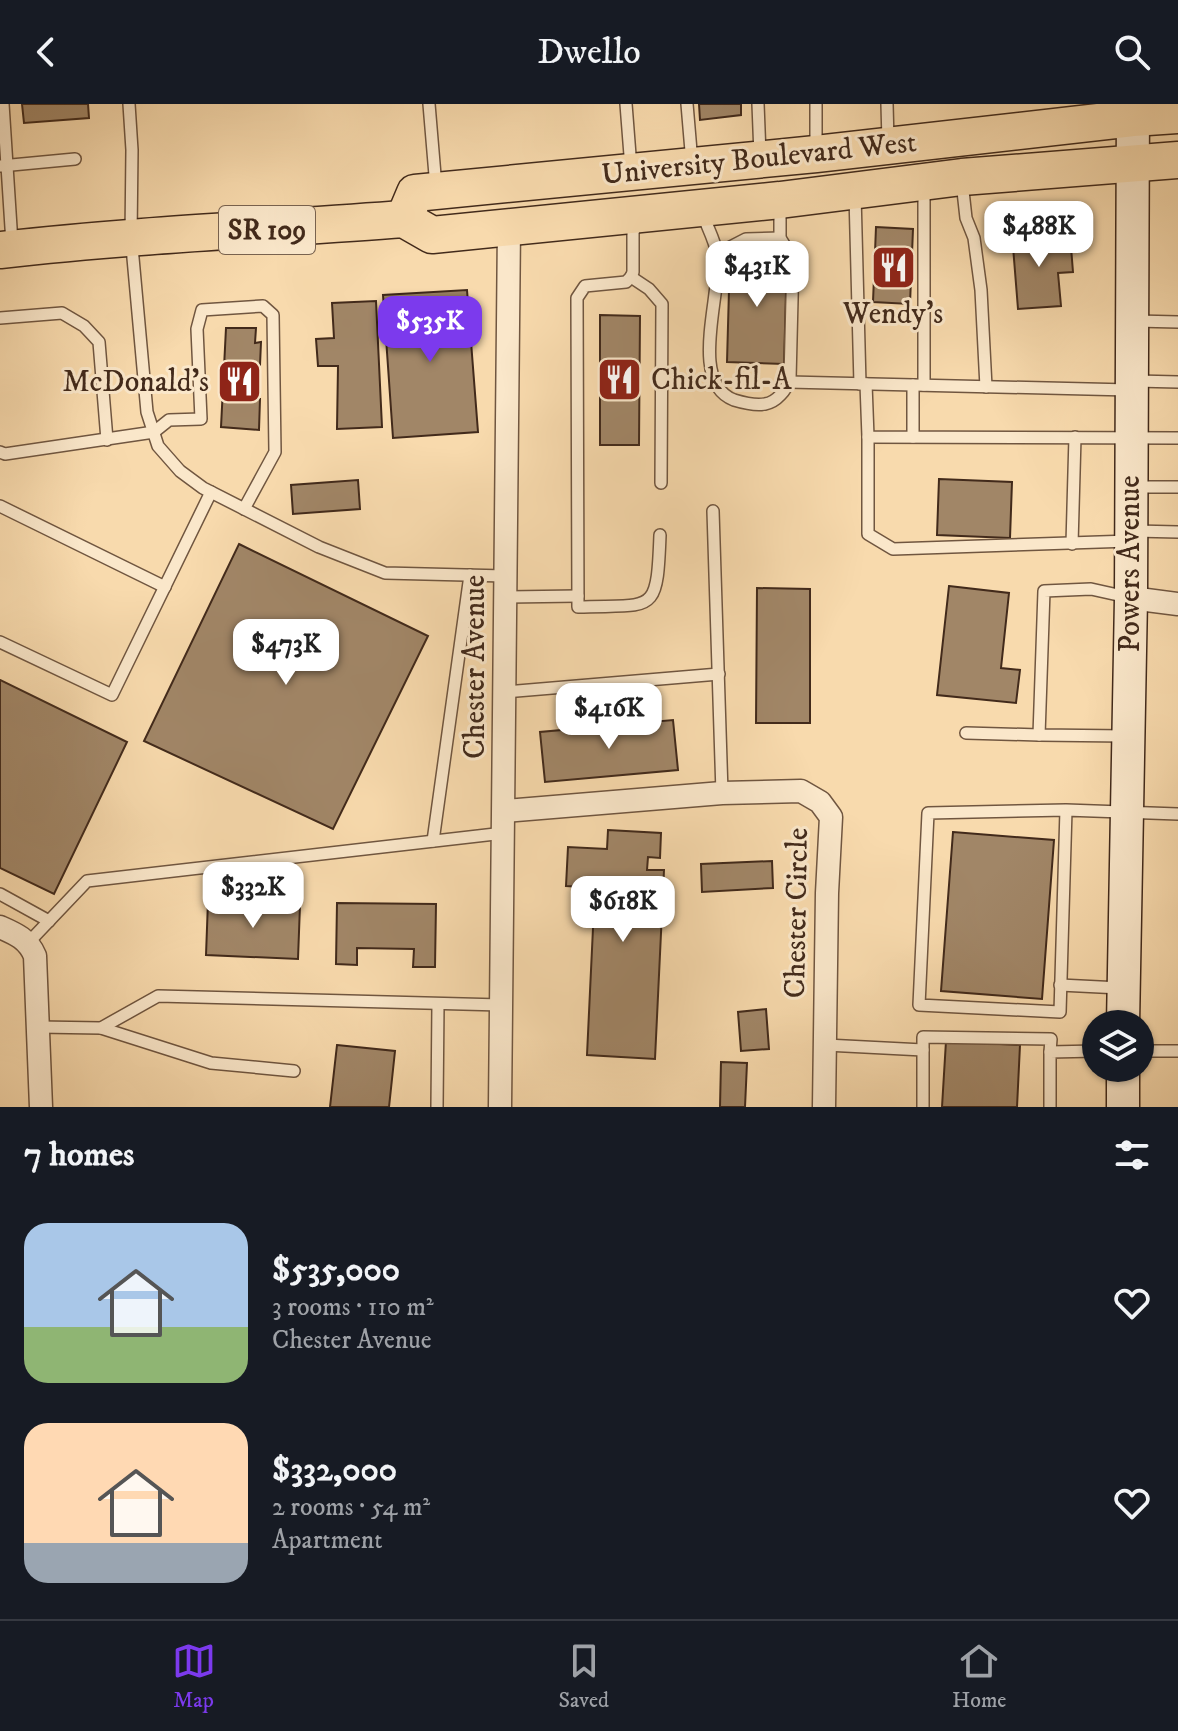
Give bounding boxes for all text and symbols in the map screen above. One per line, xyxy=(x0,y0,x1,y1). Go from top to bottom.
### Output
icon: back xyxy=(24,30,68,74)
text: Dwello xyxy=(537,30,641,75)
icon: search xyxy=(1110,30,1154,74)
street label: University Boulevard West xyxy=(600,124,918,194)
pin: $488K xyxy=(983,201,1095,269)
road number: SR 109 xyxy=(219,206,315,254)
text: $488K xyxy=(1002,210,1076,243)
pin: $431K xyxy=(701,241,813,309)
restaurant icon: Wendy's xyxy=(869,244,917,292)
text: $431K xyxy=(724,250,790,283)
pin: $535K xyxy=(374,296,486,364)
place label: Wendy's xyxy=(842,296,943,333)
text: $535K xyxy=(396,305,464,338)
restaurant icon: Chick-fil-A xyxy=(596,356,644,404)
restaurant icon: McDonald's xyxy=(216,358,264,406)
place label: Chick-fil-A xyxy=(651,362,792,399)
place label: McDonald's xyxy=(62,364,209,401)
street label: Powers Avenue xyxy=(1112,475,1149,653)
street label: Chester Avenue xyxy=(457,575,494,759)
pin: $473K xyxy=(230,619,342,687)
text: $473K xyxy=(251,628,321,661)
pin: $416K xyxy=(553,683,665,751)
text: $416K xyxy=(574,692,644,725)
street label: Chester Circle xyxy=(777,827,817,999)
pin: $332K xyxy=(197,862,309,930)
text: $332K xyxy=(221,871,285,904)
pin: $618K xyxy=(567,876,679,944)
text: $618K xyxy=(589,885,657,918)
map controls xyxy=(1082,1010,1154,1082)
button: layers xyxy=(1082,1010,1154,1082)
icon: filters xyxy=(1110,1133,1154,1177)
text: 7 homes xyxy=(24,1134,134,1176)
text: $535,000 xyxy=(272,1249,400,1291)
icon: home xyxy=(88,1255,184,1351)
icon: heart xyxy=(1110,1281,1154,1325)
text: 3 rooms · 110 m² xyxy=(272,1291,434,1324)
text: Chester Avenue xyxy=(272,1324,432,1357)
text: $332,000 xyxy=(272,1449,397,1491)
icon: home xyxy=(88,1455,184,1551)
icon: heart xyxy=(1110,1481,1154,1525)
text: 2 rooms · 54 m² xyxy=(272,1491,430,1524)
text: Apartment xyxy=(272,1524,383,1557)
tab: Map xyxy=(172,1639,216,1714)
tab: Saved xyxy=(559,1639,609,1714)
tab: Home xyxy=(952,1639,1006,1714)

